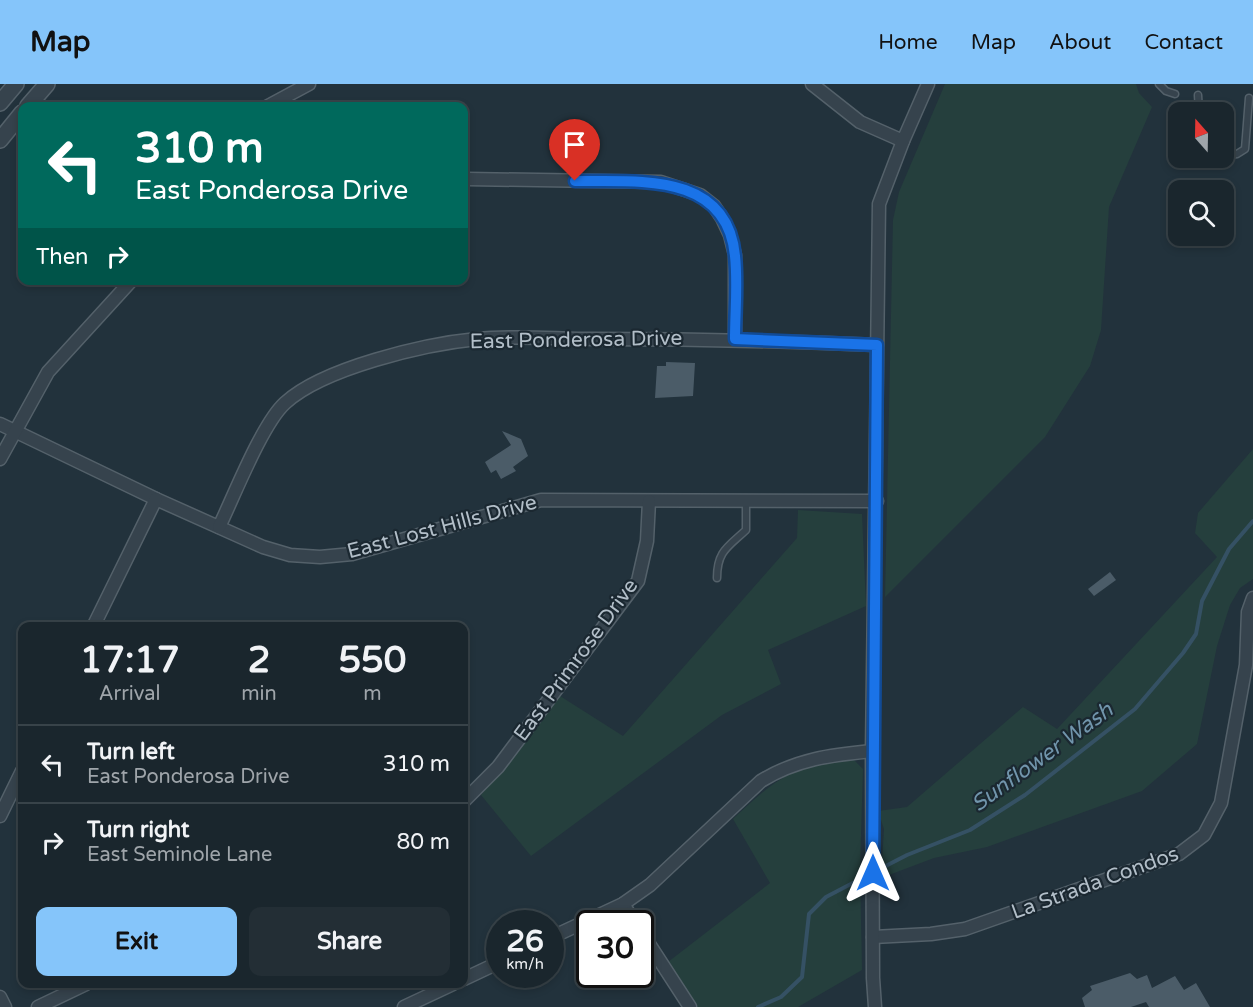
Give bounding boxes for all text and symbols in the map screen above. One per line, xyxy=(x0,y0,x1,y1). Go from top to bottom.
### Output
text: Map xyxy=(30,25,90,59)
text: Home xyxy=(878,30,938,55)
text: Map xyxy=(971,30,1016,55)
text: About xyxy=(1049,30,1111,55)
text: Contact xyxy=(1144,30,1223,55)
north arrow xyxy=(1168,102,1234,168)
map controls xyxy=(1168,102,1234,246)
pin xyxy=(549,119,600,181)
text: 310 m xyxy=(135,123,264,174)
icon: left xyxy=(36,126,114,204)
icon: arrive xyxy=(558,128,591,161)
text: East Ponderosa Drive xyxy=(135,174,408,207)
button: search xyxy=(1168,180,1234,246)
icon: right xyxy=(101,240,134,273)
text: Then xyxy=(36,244,89,270)
street label: East Ponderosa Drive xyxy=(469,326,683,354)
street label: East Lost Hills Drive xyxy=(344,490,540,564)
street label: East Primrose Drive xyxy=(509,574,643,746)
text: 17:17 xyxy=(80,639,180,682)
text: 2 xyxy=(248,639,270,682)
text: 550 xyxy=(338,639,406,682)
text: Arrival xyxy=(99,682,161,706)
text: min xyxy=(241,682,277,706)
text: m xyxy=(363,682,382,706)
water label: Sunflower Wash xyxy=(966,697,1118,817)
text: Turn left xyxy=(87,739,175,765)
icon: left xyxy=(36,748,69,781)
text: 310 m xyxy=(383,751,450,777)
text: East Ponderosa Drive xyxy=(87,765,289,789)
text: Turn right xyxy=(87,817,189,843)
icon: right xyxy=(36,826,69,859)
text: 80 m xyxy=(396,829,450,855)
position arrow xyxy=(841,841,905,905)
street label: La Strada Condos xyxy=(1008,841,1182,925)
text: East Seminole Lane xyxy=(87,843,272,867)
button: Exit xyxy=(36,907,237,976)
button: Share xyxy=(249,907,450,976)
speed limit sign: 30 xyxy=(576,910,654,988)
text: 26 xyxy=(506,923,544,960)
text: km/h xyxy=(506,955,544,973)

